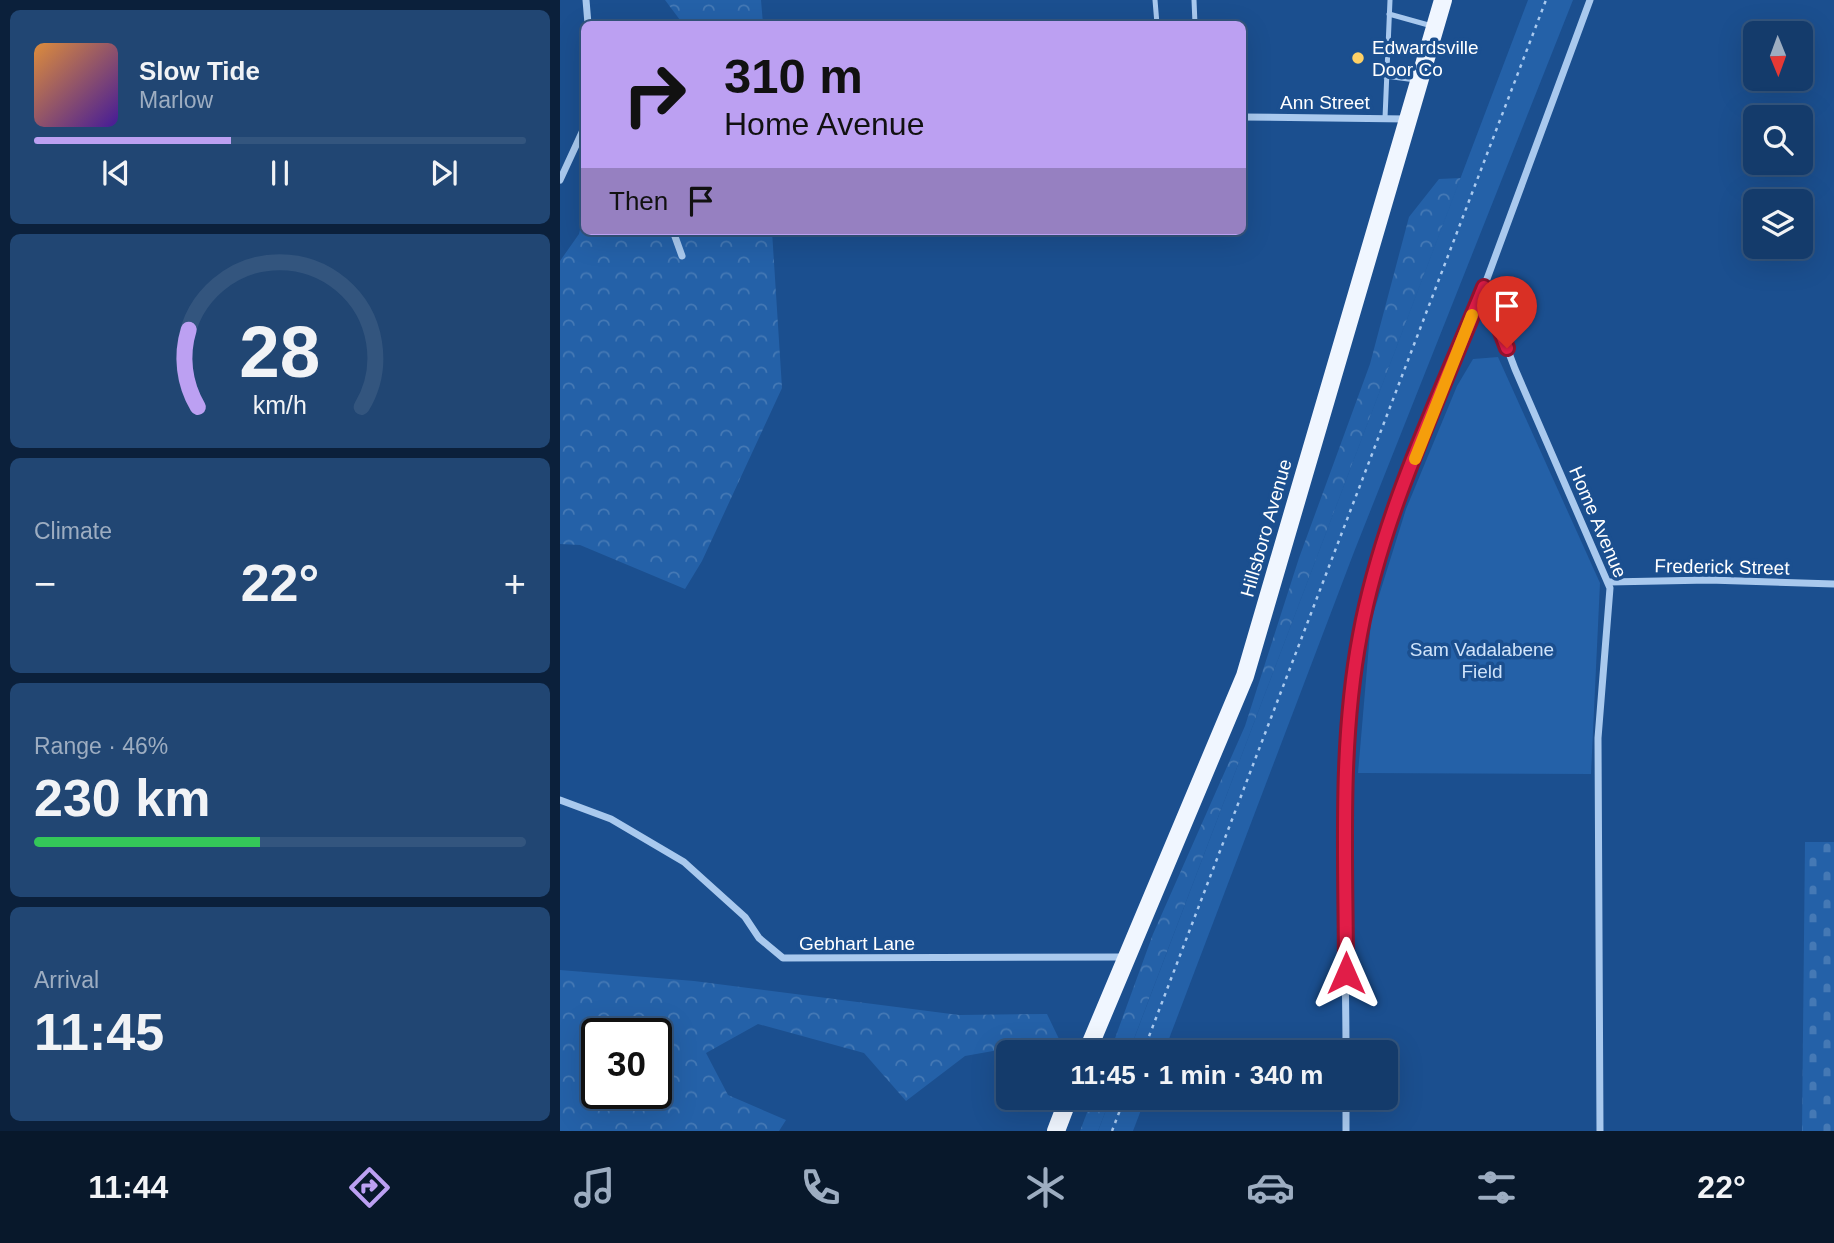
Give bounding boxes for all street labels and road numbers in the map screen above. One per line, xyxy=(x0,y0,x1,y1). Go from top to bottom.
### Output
street label: Ann Street xyxy=(1280,92,1371,113)
street label: Hillsboro Avenue xyxy=(1236,457,1296,599)
street label: Home Avenue xyxy=(1565,463,1631,581)
street label: Frederick Street xyxy=(1654,555,1790,579)
street label: Gebhart Lane xyxy=(799,933,915,954)

